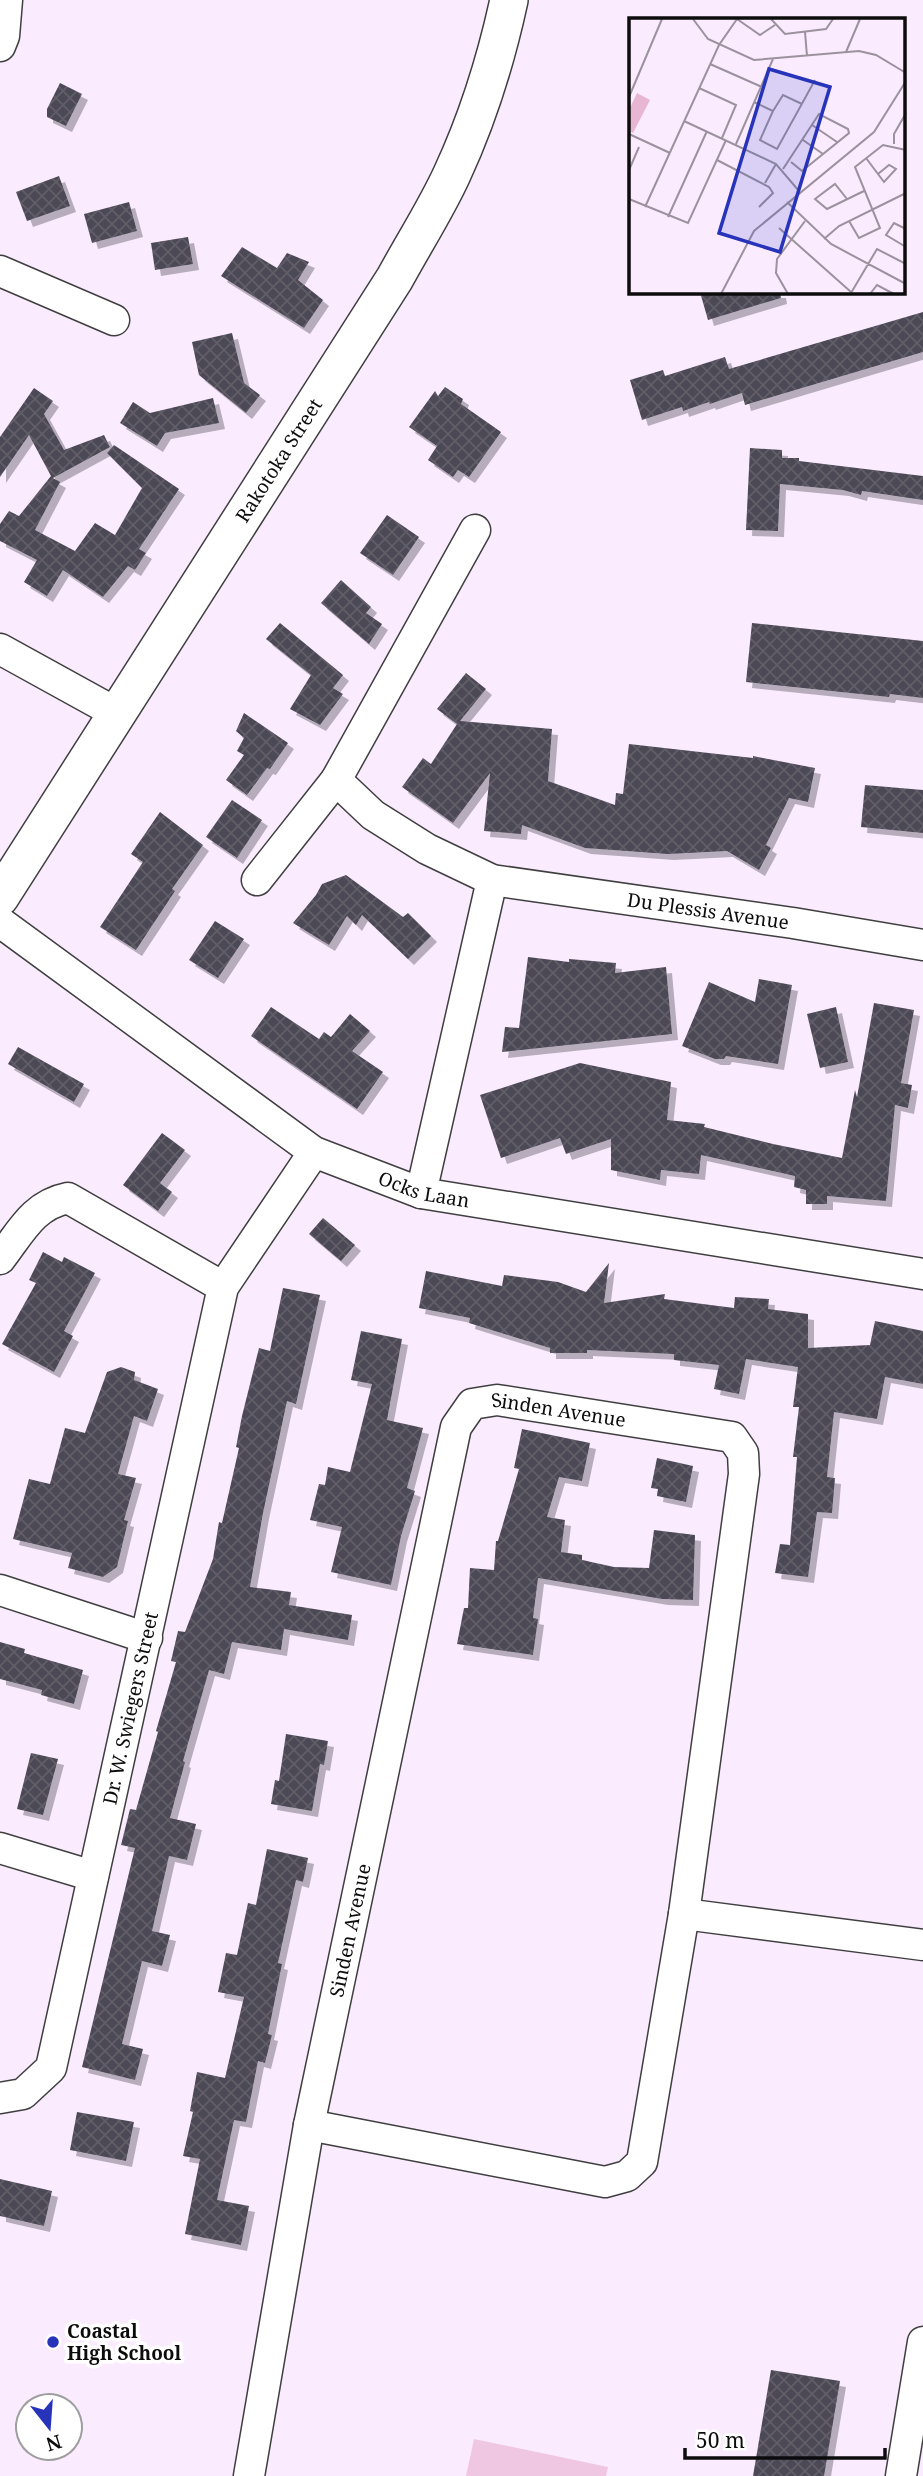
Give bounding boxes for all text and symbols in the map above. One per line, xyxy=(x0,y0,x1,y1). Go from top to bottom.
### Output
inset map xyxy=(629,18,906,294)
street label: Rakotoka Street xyxy=(229,393,328,527)
street label: Du Plessis Avenue xyxy=(625,886,791,935)
street label: Ocks Laan xyxy=(375,1165,471,1214)
street label: Sinden Avenue xyxy=(489,1386,628,1433)
street label: Dr. W. Swiegers Street xyxy=(96,1609,164,1807)
street label: Sinden Avenue xyxy=(323,1861,377,1999)
place label: Coastal High School xyxy=(67,2318,182,2366)
marker: Coastal High School xyxy=(45,2334,61,2350)
north arrow xyxy=(14,2392,84,2462)
scale bar xyxy=(685,2416,884,2460)
text: 50 m xyxy=(696,2426,745,2454)
text: N xyxy=(43,2429,65,2458)

